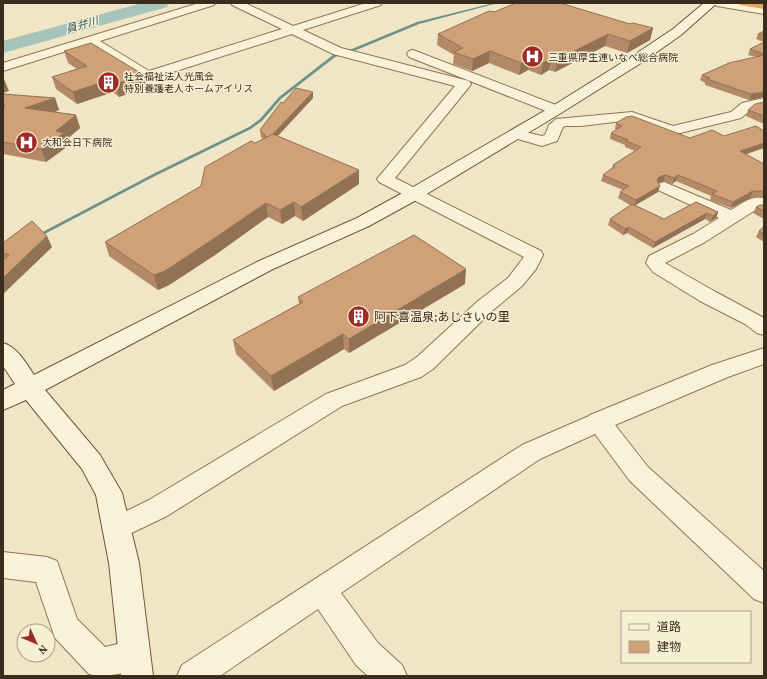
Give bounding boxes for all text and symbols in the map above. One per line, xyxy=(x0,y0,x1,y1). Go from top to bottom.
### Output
water label: 員弁川 xyxy=(64,13,101,37)
hospital icon: 三重県厚生連いなべ総合病院 xyxy=(520,44,546,70)
place label: 三重県厚生連いなべ総合病院 xyxy=(548,51,678,64)
building icon: 社会福祉法人光風会 特別養護老人ホームアイリス xyxy=(96,69,122,95)
place label: 社会福祉法人光風会 特別養護老人ホームアイリス xyxy=(124,70,253,95)
hospital icon: 大和会日下病院 xyxy=(14,129,40,155)
place label: 大和会日下病院 xyxy=(42,136,112,149)
building icon: 阿下喜温泉;あじさいの里 xyxy=(345,304,371,330)
place label: 阿下喜温泉;あじさいの里 xyxy=(374,309,510,325)
legend xyxy=(621,611,751,663)
text: 道路 xyxy=(657,619,681,635)
north arrow xyxy=(16,623,56,663)
text: 建物 xyxy=(657,639,681,655)
text: N xyxy=(35,642,51,658)

